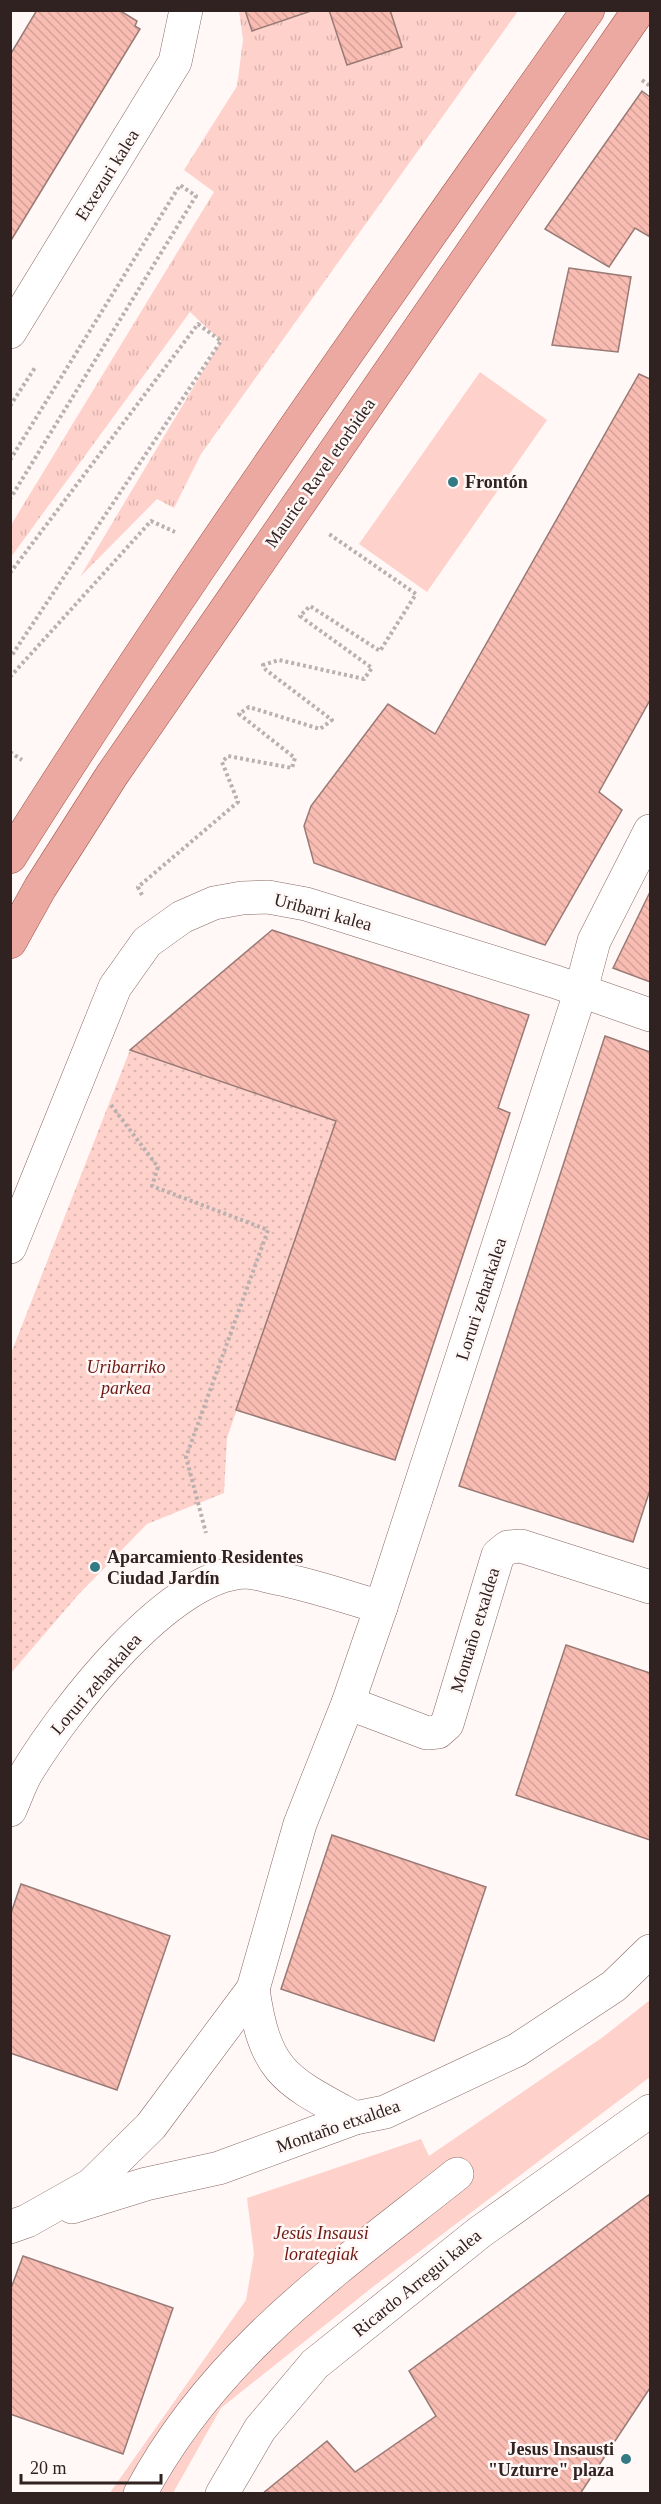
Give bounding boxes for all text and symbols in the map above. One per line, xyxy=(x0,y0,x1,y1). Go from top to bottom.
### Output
street label: Etxezuri kalea xyxy=(71,126,143,224)
street label: Maurice Ravel etorbidea xyxy=(261,394,379,552)
place label: Frontón xyxy=(465,472,528,492)
marker: Frontón xyxy=(446,475,460,489)
street label: Uribarri kalea xyxy=(272,889,374,935)
street label: Loruri zeharkalea xyxy=(452,1235,510,1363)
park label: Uribarriko parkea xyxy=(86,1357,166,1398)
place label: Aparcamiento Residentes Ciudad Jardín xyxy=(107,1547,303,1588)
marker: Aparcamiento Residentes Ciudad Jardín xyxy=(88,1560,102,1574)
street label: Montaño etxaldea xyxy=(447,1565,503,1695)
street label: Loruri zeharkalea xyxy=(47,1629,145,1739)
street label: Montaño etxaldea xyxy=(274,2095,402,2157)
park label: Jesús Insausi lorategiak xyxy=(273,2223,369,2264)
street label: Ricardo Arregui kalea xyxy=(349,2225,485,2341)
place label: Jesus Insausti "Uzturre" plaza xyxy=(488,2439,614,2480)
scale bar xyxy=(21,2447,160,2485)
marker: Jesus Insausti "Uzturre" plaza xyxy=(619,2452,633,2466)
text: 20 m xyxy=(30,2458,67,2478)

